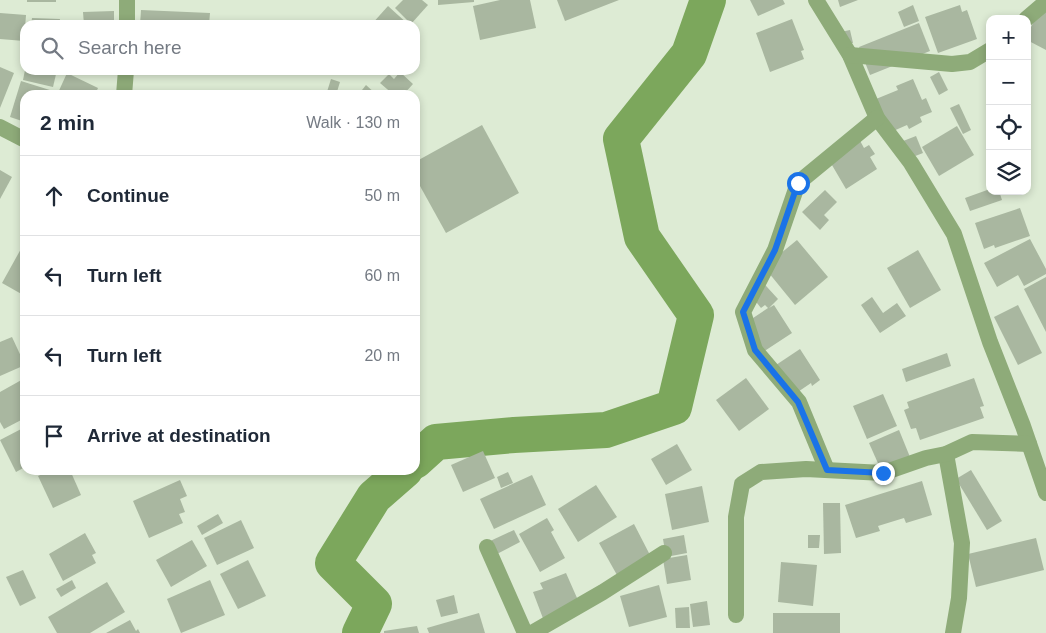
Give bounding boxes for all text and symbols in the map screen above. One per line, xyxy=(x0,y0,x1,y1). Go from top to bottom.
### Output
map controls xyxy=(986,15,1031,195)
button: + xyxy=(986,15,1031,60)
search box xyxy=(20,20,420,75)
icon: search xyxy=(38,34,66,62)
text: Search here xyxy=(78,37,182,58)
button: − xyxy=(986,60,1031,105)
button: locate xyxy=(986,105,1031,150)
text: 2 min xyxy=(40,111,95,134)
text: Walk · 130 m xyxy=(306,114,400,131)
button: layers xyxy=(986,150,1031,195)
route start xyxy=(787,172,810,195)
icon: ahead xyxy=(40,182,68,210)
text: Continue xyxy=(87,185,169,206)
text: 50 m xyxy=(364,187,400,204)
icon: left xyxy=(40,262,68,290)
text: Turn left xyxy=(87,265,162,286)
text: 60 m xyxy=(364,267,400,284)
icon: left xyxy=(40,342,68,370)
text: Turn left xyxy=(87,345,162,366)
text: 20 m xyxy=(364,347,400,364)
icon: arrive xyxy=(40,422,68,450)
text: Arrive at destination xyxy=(87,425,271,446)
route end xyxy=(872,462,895,485)

